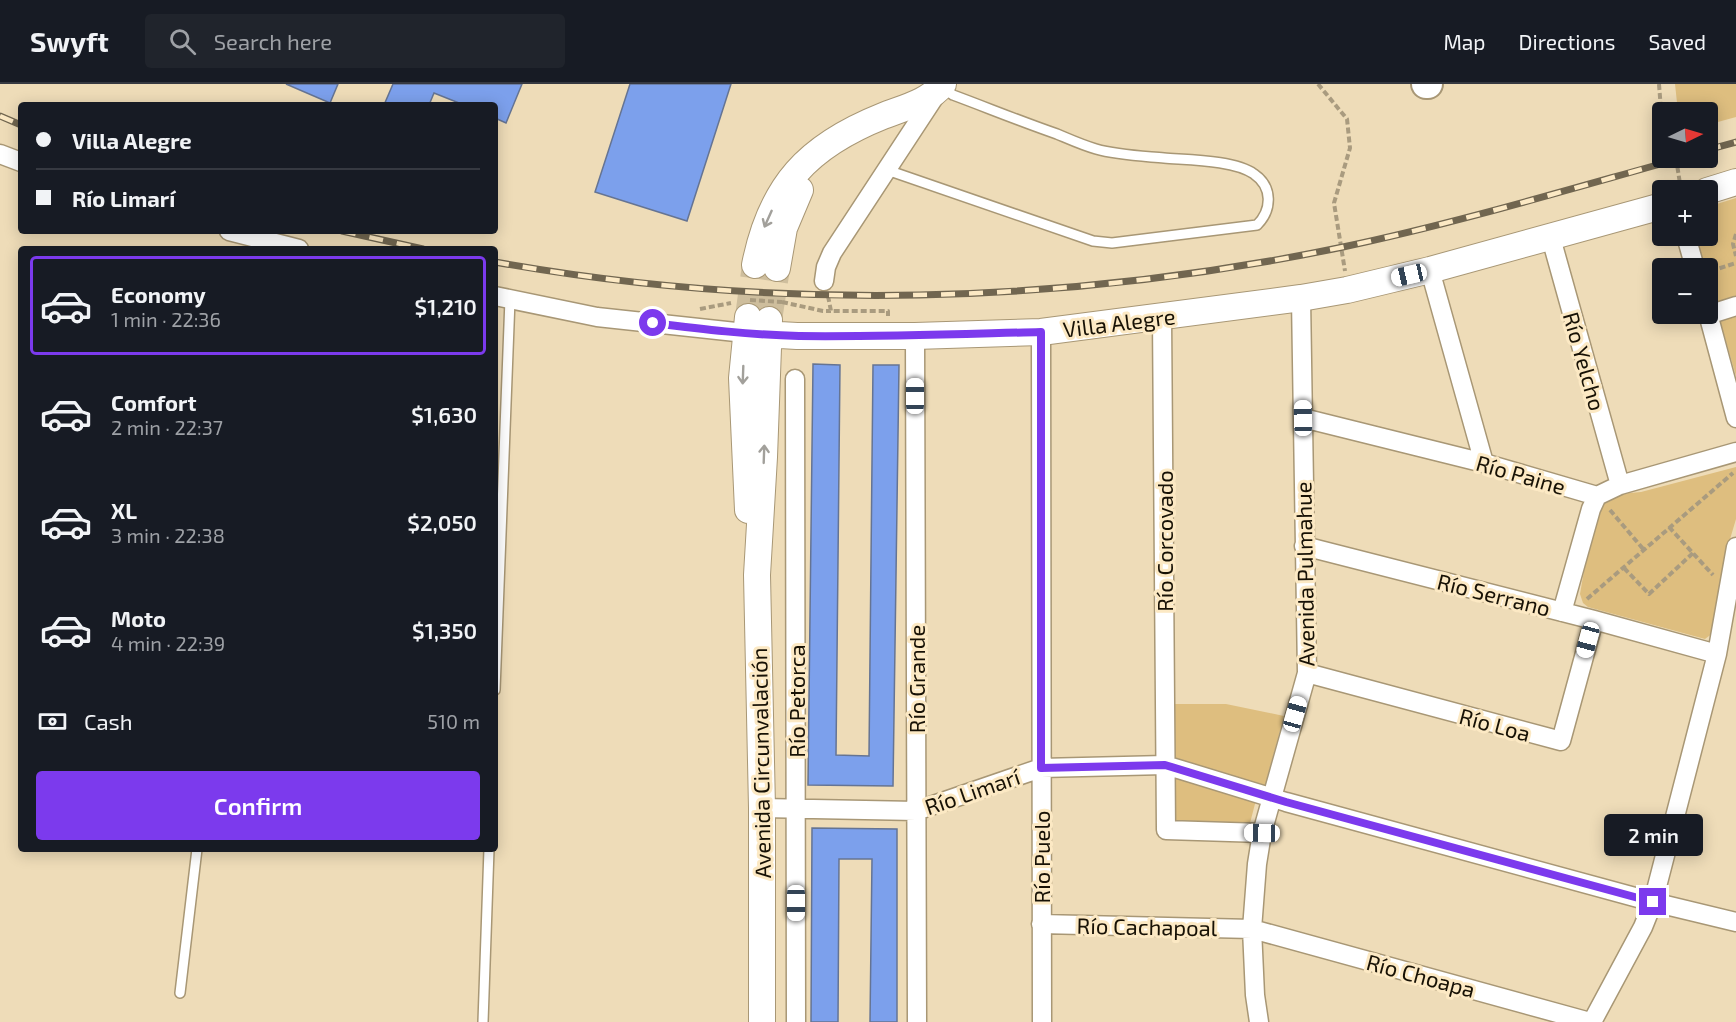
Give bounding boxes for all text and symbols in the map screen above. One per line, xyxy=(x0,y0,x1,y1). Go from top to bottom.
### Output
search box xyxy=(145,14,565,68)
text: Swyft xyxy=(30,24,109,58)
icon: search xyxy=(166,25,199,58)
text: Search here xyxy=(214,28,332,54)
text: Map xyxy=(1443,29,1486,54)
text: Directions xyxy=(1519,29,1615,54)
text: Saved xyxy=(1648,29,1706,54)
north arrow xyxy=(1652,102,1718,168)
map controls xyxy=(1652,102,1718,324)
text: Villa Alegre xyxy=(72,127,192,153)
button: + xyxy=(1652,180,1718,246)
text: Río Limarí xyxy=(72,185,175,211)
one-way arrow xyxy=(761,210,773,228)
button: − xyxy=(1652,258,1718,324)
car xyxy=(1389,262,1429,288)
icon: car xyxy=(39,279,93,333)
text: Economy xyxy=(111,281,206,307)
text: $1,210 xyxy=(415,293,477,319)
street label: Villa Alegre xyxy=(1061,302,1177,342)
text: 1 min · 22:36 xyxy=(111,307,221,331)
route start xyxy=(639,309,666,336)
street label: Río Yelcho xyxy=(1559,309,1611,413)
one-way arrow xyxy=(737,364,748,384)
car xyxy=(906,378,924,414)
icon: car xyxy=(39,387,93,441)
text: Comfort xyxy=(111,389,196,415)
car xyxy=(1294,400,1312,436)
text: $1,630 xyxy=(411,401,477,427)
text: 2 min · 22:37 xyxy=(111,415,223,439)
one-way arrow xyxy=(759,445,770,465)
street label: Río Paine xyxy=(1473,449,1569,499)
street label: Río Corcovado xyxy=(1151,470,1177,612)
street label: Avenida Pulmahue xyxy=(1289,481,1319,667)
icon: car xyxy=(39,495,93,549)
text: XL xyxy=(111,497,137,523)
text: $2,050 xyxy=(407,509,477,535)
text: 3 min · 22:38 xyxy=(111,523,225,547)
street label: Río Serrano xyxy=(1435,567,1553,621)
icon: car xyxy=(39,603,93,657)
text: Moto xyxy=(111,605,166,631)
text: $1,350 xyxy=(412,617,477,643)
car xyxy=(1575,620,1601,660)
street label: Río Grande xyxy=(903,625,929,733)
text: 4 min · 22:39 xyxy=(111,631,225,655)
street label: Río Petorca xyxy=(783,644,809,758)
street label: Avenida Circunvalación xyxy=(745,647,775,879)
car xyxy=(1281,694,1309,734)
street label: Río Loa xyxy=(1457,702,1533,746)
icon: cash xyxy=(36,705,69,738)
text: Cash xyxy=(84,708,133,734)
text: 510 m xyxy=(427,709,480,733)
street label: Río Limarí xyxy=(921,762,1024,819)
button: Confirm xyxy=(36,771,480,840)
street label: Río Puelo xyxy=(1028,811,1054,903)
callout: 2 min xyxy=(1604,815,1702,857)
text: 2 min xyxy=(1628,823,1679,847)
car xyxy=(1244,824,1280,842)
car xyxy=(787,885,805,921)
route end xyxy=(1639,888,1666,915)
street label: Río Cachapoal xyxy=(1076,912,1218,940)
street label: Río Choapa xyxy=(1364,948,1478,1002)

